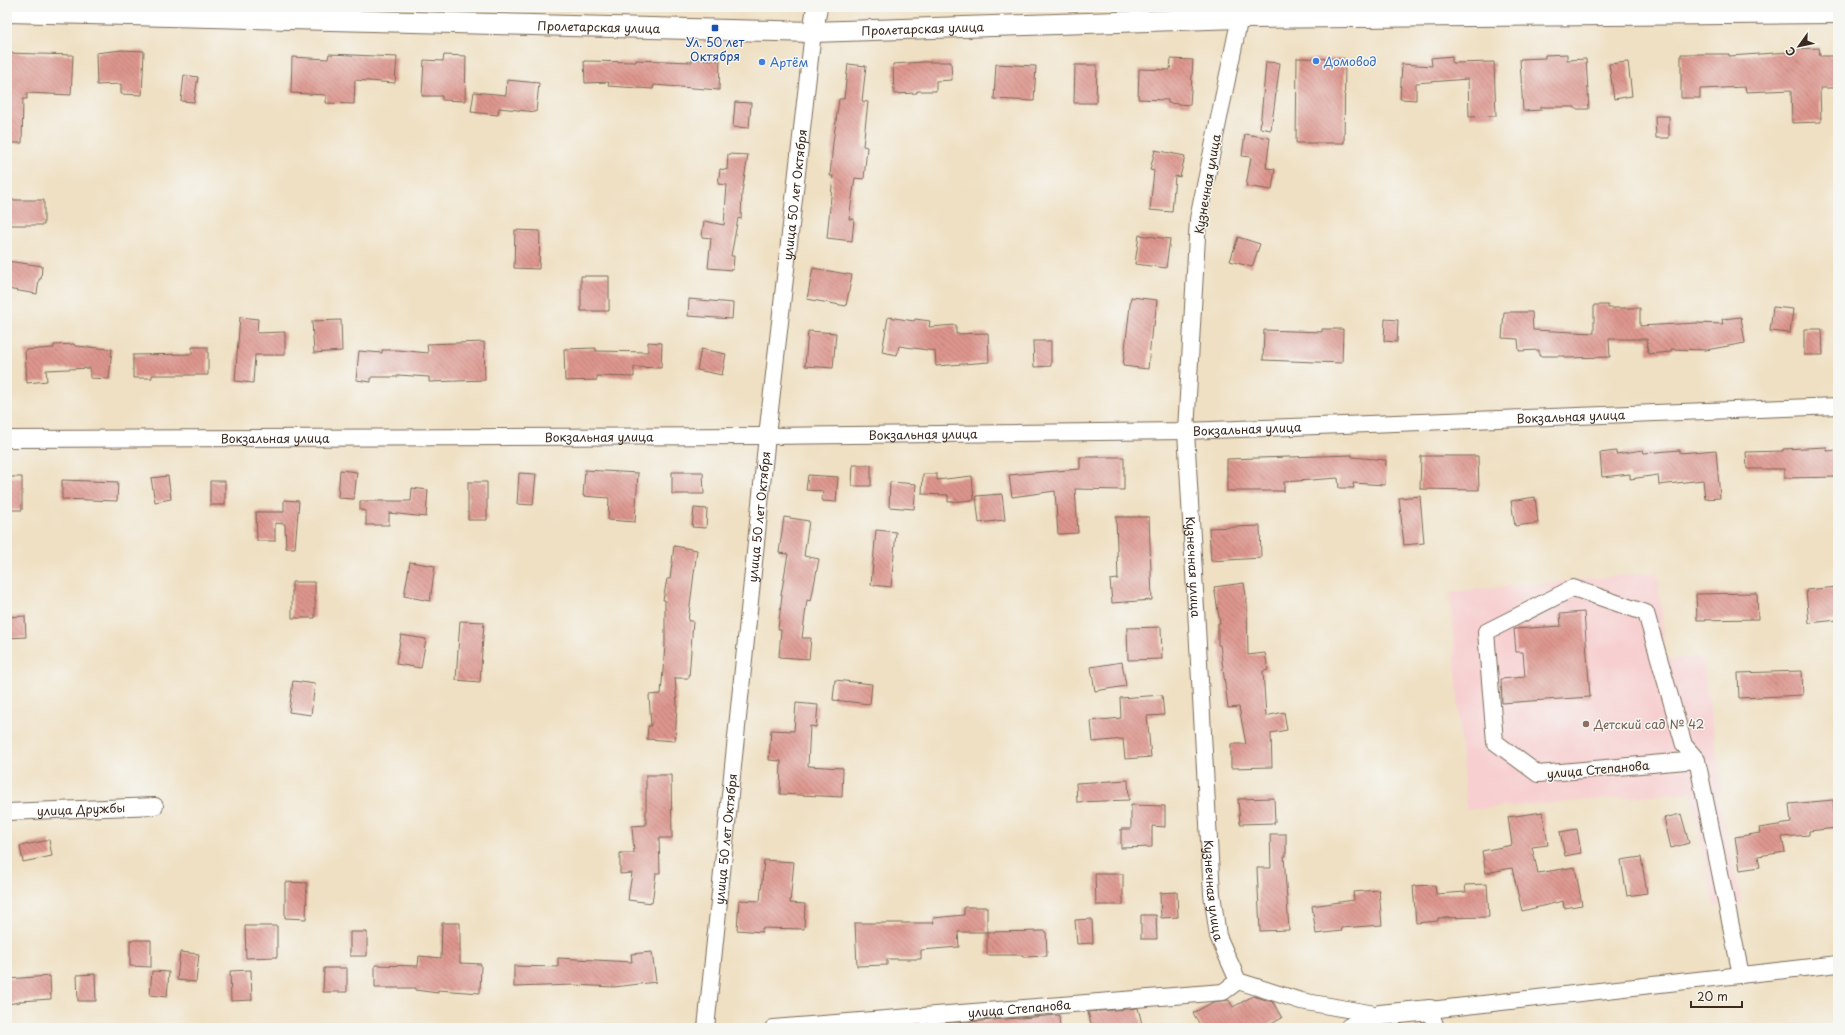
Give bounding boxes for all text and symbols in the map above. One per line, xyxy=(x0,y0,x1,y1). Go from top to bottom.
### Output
street label: Пролетарская улица xyxy=(537,16,661,37)
street label: Пролетарская улица xyxy=(861,17,985,39)
marker: Ул. 50 лет Октября xyxy=(710,23,720,33)
north arrow xyxy=(1779,26,1819,66)
place label: Ул. 50 лет Октября xyxy=(686,33,745,65)
text: С xyxy=(1781,44,1800,60)
place label: Домовод xyxy=(1323,52,1377,70)
place label: Артём xyxy=(770,53,808,71)
marker: Домовод xyxy=(1311,56,1321,66)
marker: Артём xyxy=(757,57,767,67)
street label: улица 50 лет Октября xyxy=(778,128,811,261)
street label: Кузнечная улица xyxy=(1189,132,1225,235)
street label: Вокзальная улица xyxy=(1516,405,1626,427)
street label: Вокзальная улица xyxy=(1192,418,1302,440)
street label: Вокзальная улица xyxy=(868,424,978,444)
street label: Вокзальная улица xyxy=(545,427,654,446)
street label: Вокзальная улица xyxy=(221,429,330,447)
street label: улица 50 лет Октября xyxy=(743,450,774,583)
street label: Кузнечная улица xyxy=(1182,516,1205,618)
place label: Детский сад № 42 xyxy=(1593,715,1704,733)
marker: Детский сад № 42 xyxy=(1581,719,1591,729)
street label: улица Степанова xyxy=(1546,756,1651,782)
street label: улица 50 лет Октября xyxy=(710,773,741,905)
street label: улица Дружбы xyxy=(36,798,126,820)
street label: Кузнечная улица xyxy=(1200,839,1228,944)
scale bar xyxy=(1691,983,1742,1009)
text: 20 m xyxy=(1697,987,1728,1005)
street label: улица Степанова xyxy=(967,995,1072,1021)

